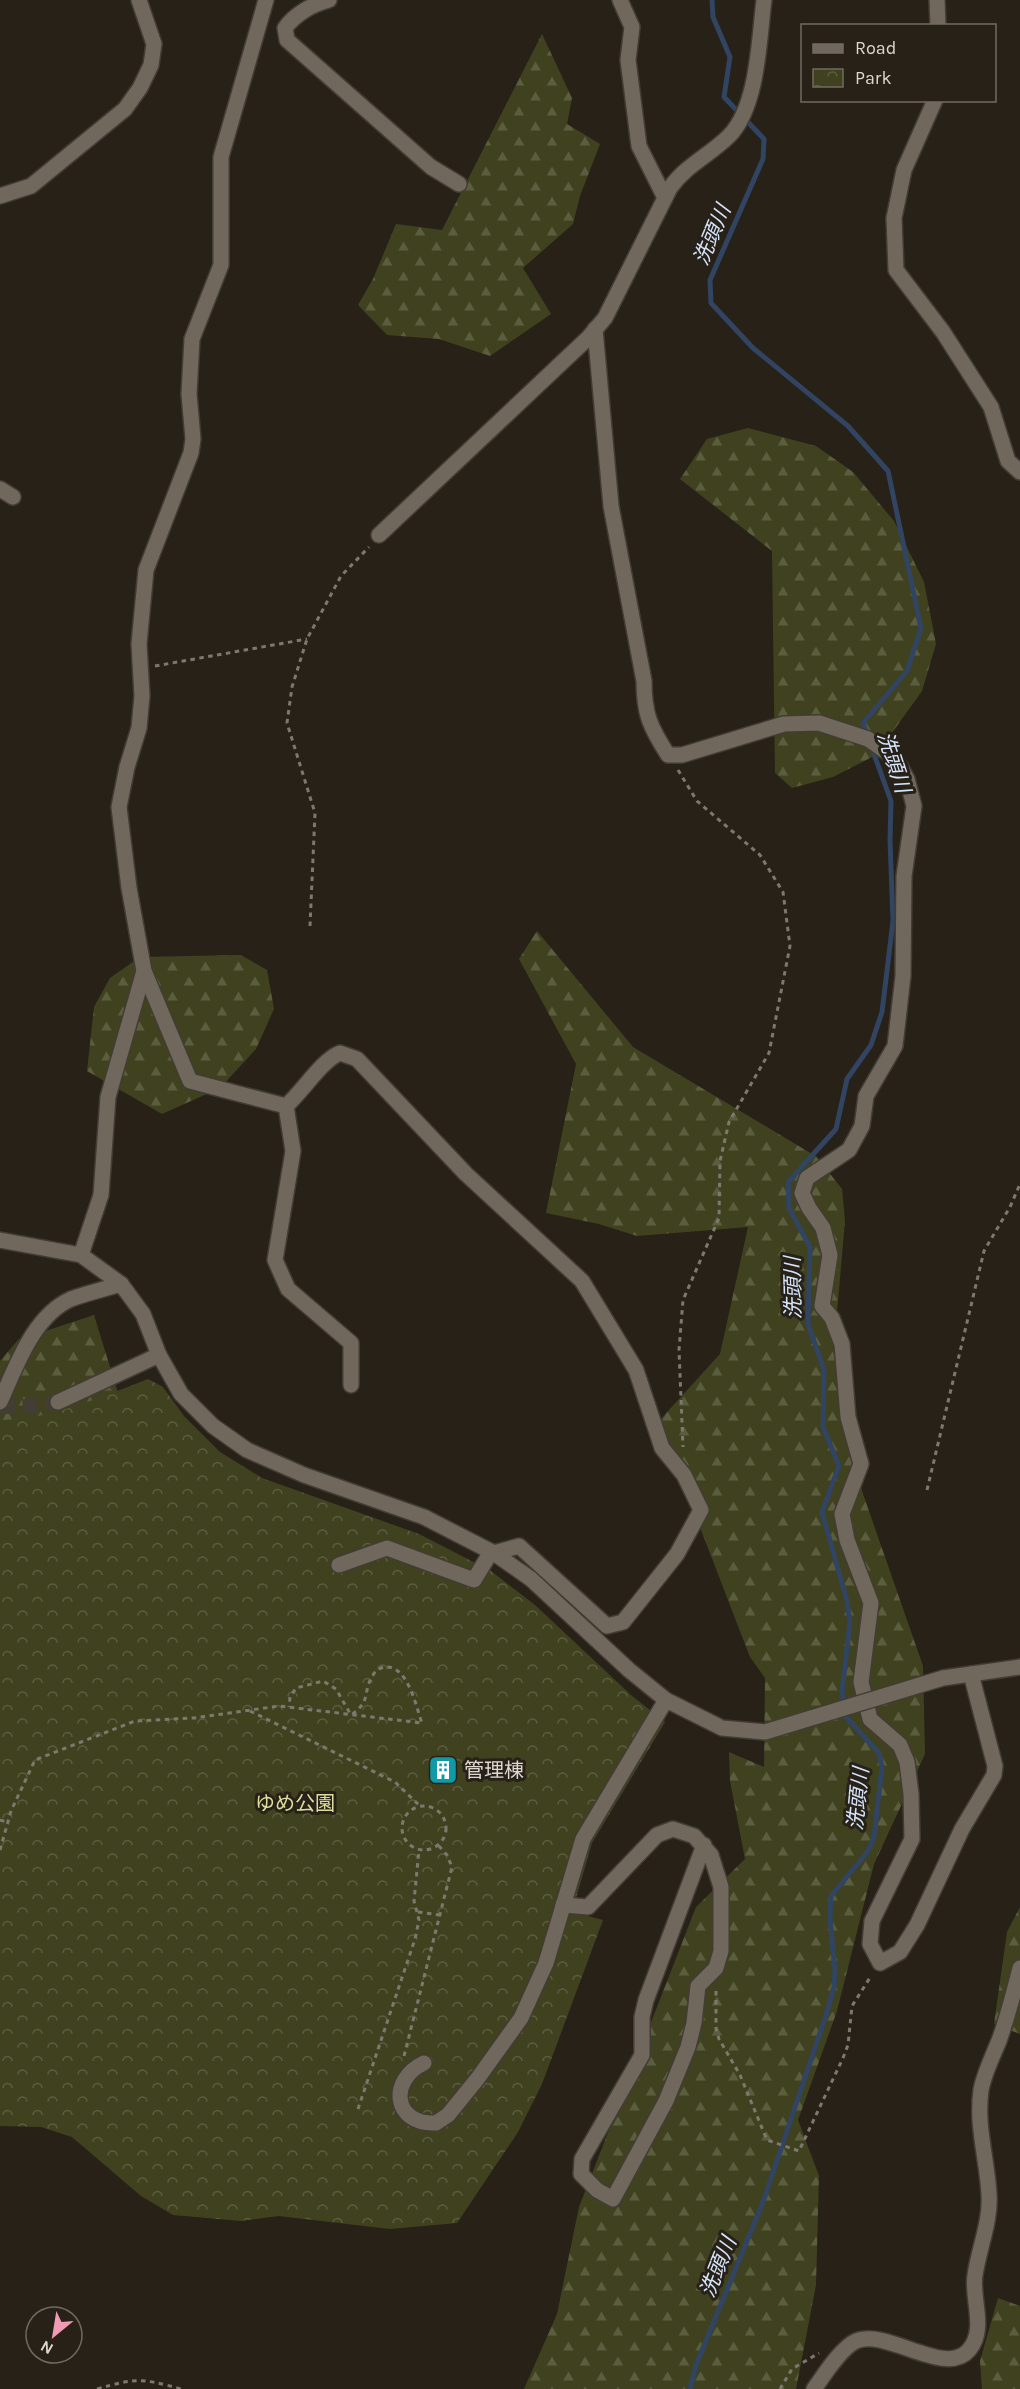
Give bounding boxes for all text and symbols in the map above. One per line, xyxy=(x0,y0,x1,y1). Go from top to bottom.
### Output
legend xyxy=(801,24,996,102)
text: Road xyxy=(855,37,896,59)
text: Park xyxy=(855,67,892,89)
water label: 洗頭川 xyxy=(689,199,736,269)
water label: 洗頭川 xyxy=(873,728,916,798)
water label: 洗頭川 xyxy=(780,1254,806,1320)
building icon: 管理棟 xyxy=(427,1754,459,1786)
place label: 管理棟 xyxy=(464,1759,524,1782)
water label: 洗頭川 xyxy=(843,1764,873,1832)
park label: ゆめ公園 xyxy=(255,1792,335,1815)
water label: 洗頭川 xyxy=(695,2231,742,2301)
north arrow xyxy=(24,2305,84,2365)
text: N xyxy=(37,2336,56,2359)

